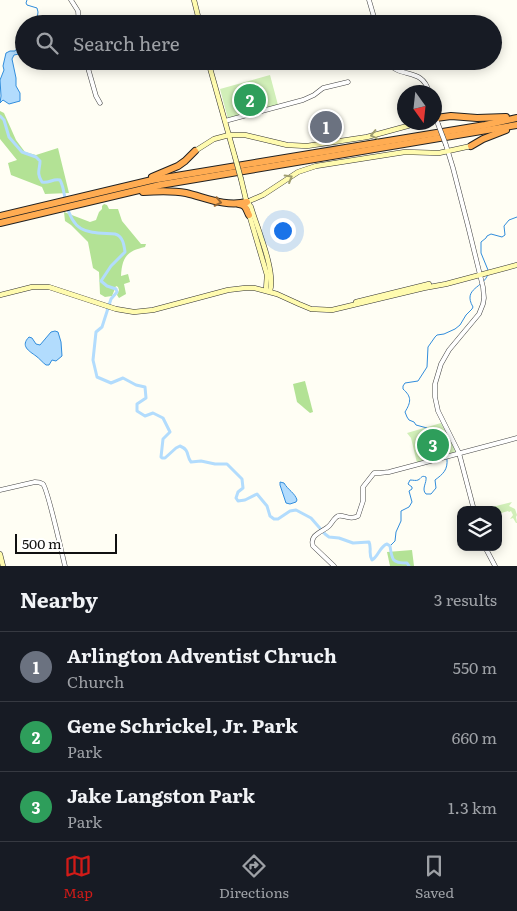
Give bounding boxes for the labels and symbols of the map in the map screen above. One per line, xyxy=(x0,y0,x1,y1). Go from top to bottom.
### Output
pin: 2 xyxy=(234,81,266,119)
north arrow xyxy=(397,85,442,130)
pin: 1 xyxy=(310,108,342,146)
one-way arrow xyxy=(370,129,379,140)
one-way arrow xyxy=(284,174,293,184)
one-way arrow xyxy=(213,196,222,207)
your location xyxy=(270,218,296,244)
pin: 3 xyxy=(417,426,449,464)
scale bar xyxy=(15,531,118,554)

